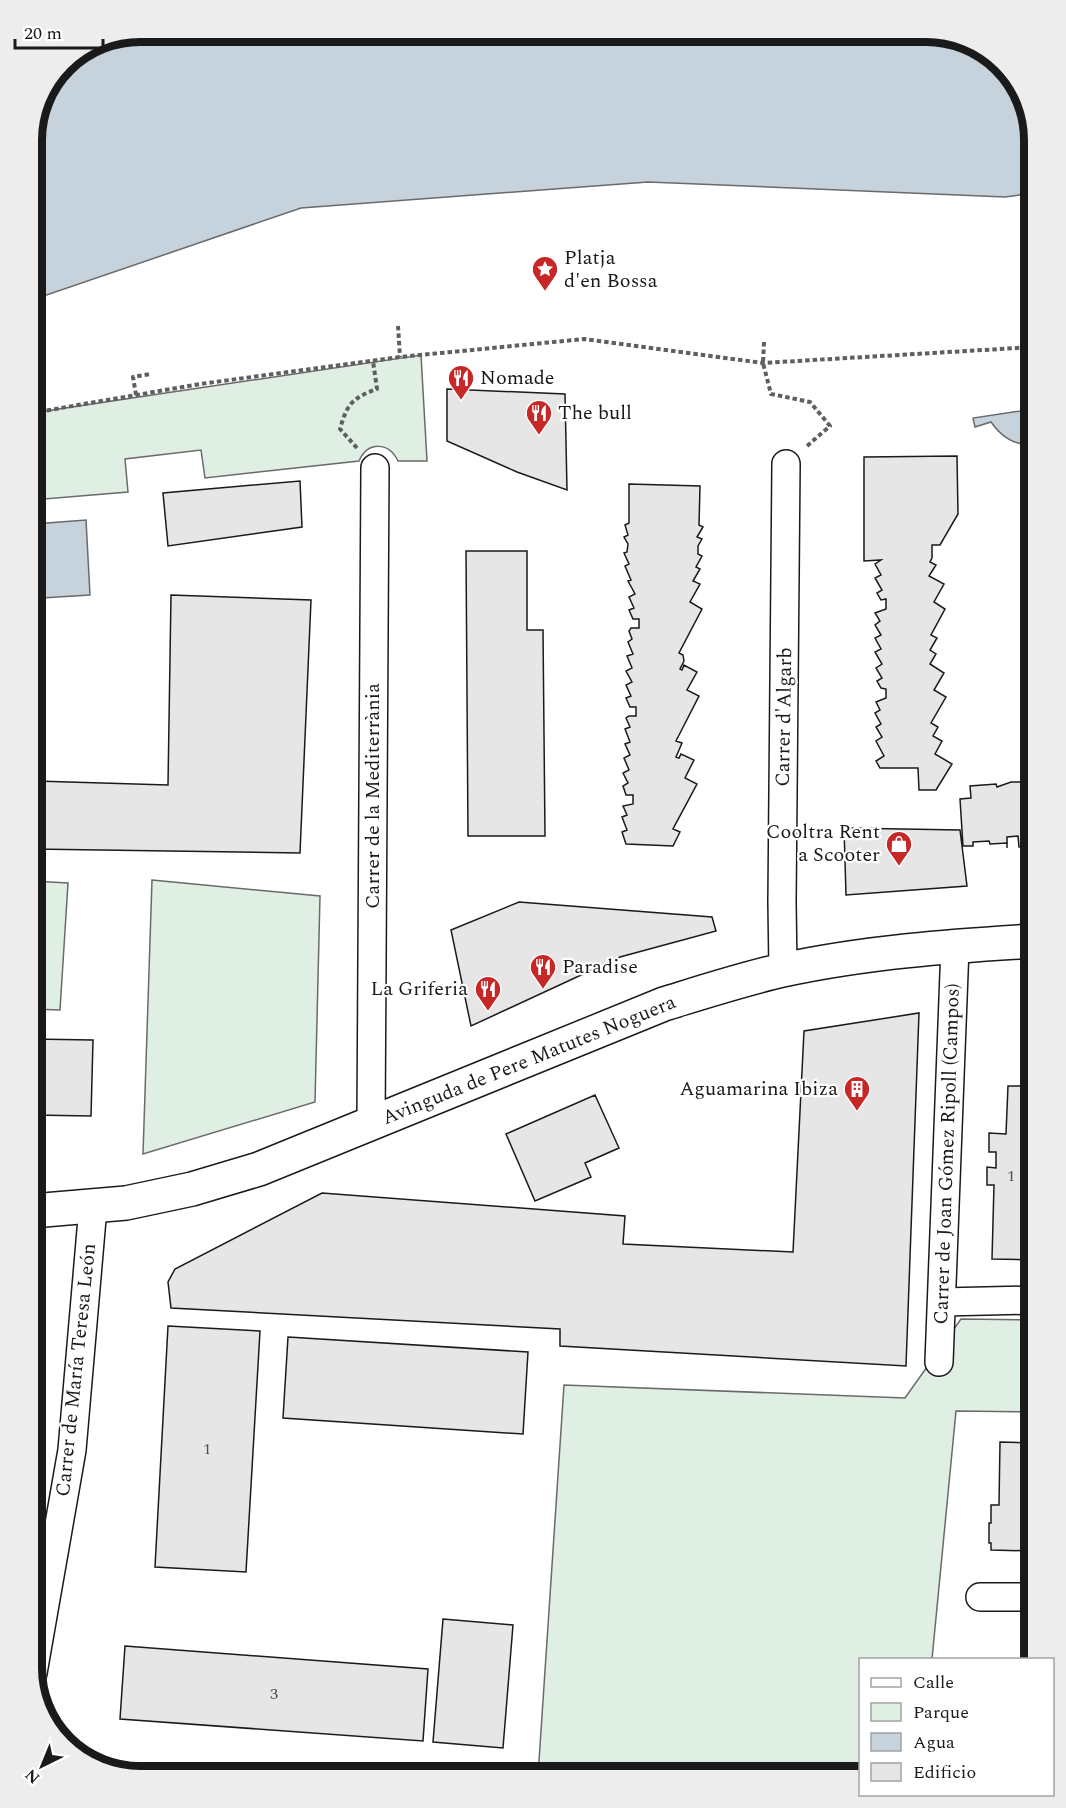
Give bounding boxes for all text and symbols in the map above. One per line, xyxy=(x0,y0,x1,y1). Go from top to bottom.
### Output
scale bar xyxy=(15,12,104,50)
text: 20 m xyxy=(24,20,62,47)
place label: Platja d'en Bossa xyxy=(564,243,658,296)
place icon: Platja d'en Bossa xyxy=(530,254,560,292)
restaurant icon: Nomade xyxy=(446,363,476,401)
place label: Nomade xyxy=(480,363,555,393)
restaurant icon: The bull xyxy=(524,398,554,436)
place label: The bull xyxy=(558,398,632,428)
street label: Carrer d'Algarb xyxy=(768,647,800,787)
street label: Carrer de la Mediterrània xyxy=(358,683,388,909)
place label: Cooltra Rent a Scooter xyxy=(766,817,880,870)
shop icon: Cooltra Rent a Scooter xyxy=(884,829,914,867)
restaurant icon: Paradise xyxy=(528,952,558,990)
place label: Paradise xyxy=(562,952,638,982)
place label: La Griferia xyxy=(371,974,468,1004)
restaurant icon: La Griferia xyxy=(473,974,503,1012)
street label: Carrer de Joan Gómez Ripoll (Campos) xyxy=(926,983,968,1325)
street label: Avinguda de Pere Matutes Noguera xyxy=(378,987,681,1133)
place label: Aguamarina Ibiza xyxy=(679,1074,838,1104)
building icon: Aguamarina Ibiza xyxy=(842,1074,872,1112)
house number: 1 xyxy=(1007,1164,1015,1188)
street label: Carrer de María Teresa León xyxy=(48,1242,104,1498)
house number: 1 xyxy=(203,1437,211,1461)
legend xyxy=(859,1658,1054,1796)
text: Calle xyxy=(913,1669,954,1696)
house number: 3 xyxy=(270,1682,278,1706)
text: Parque xyxy=(913,1699,969,1726)
text: Agua xyxy=(913,1729,955,1756)
north arrow xyxy=(12,1736,72,1796)
text: Edificio xyxy=(913,1759,976,1786)
text: N xyxy=(19,1763,45,1789)

